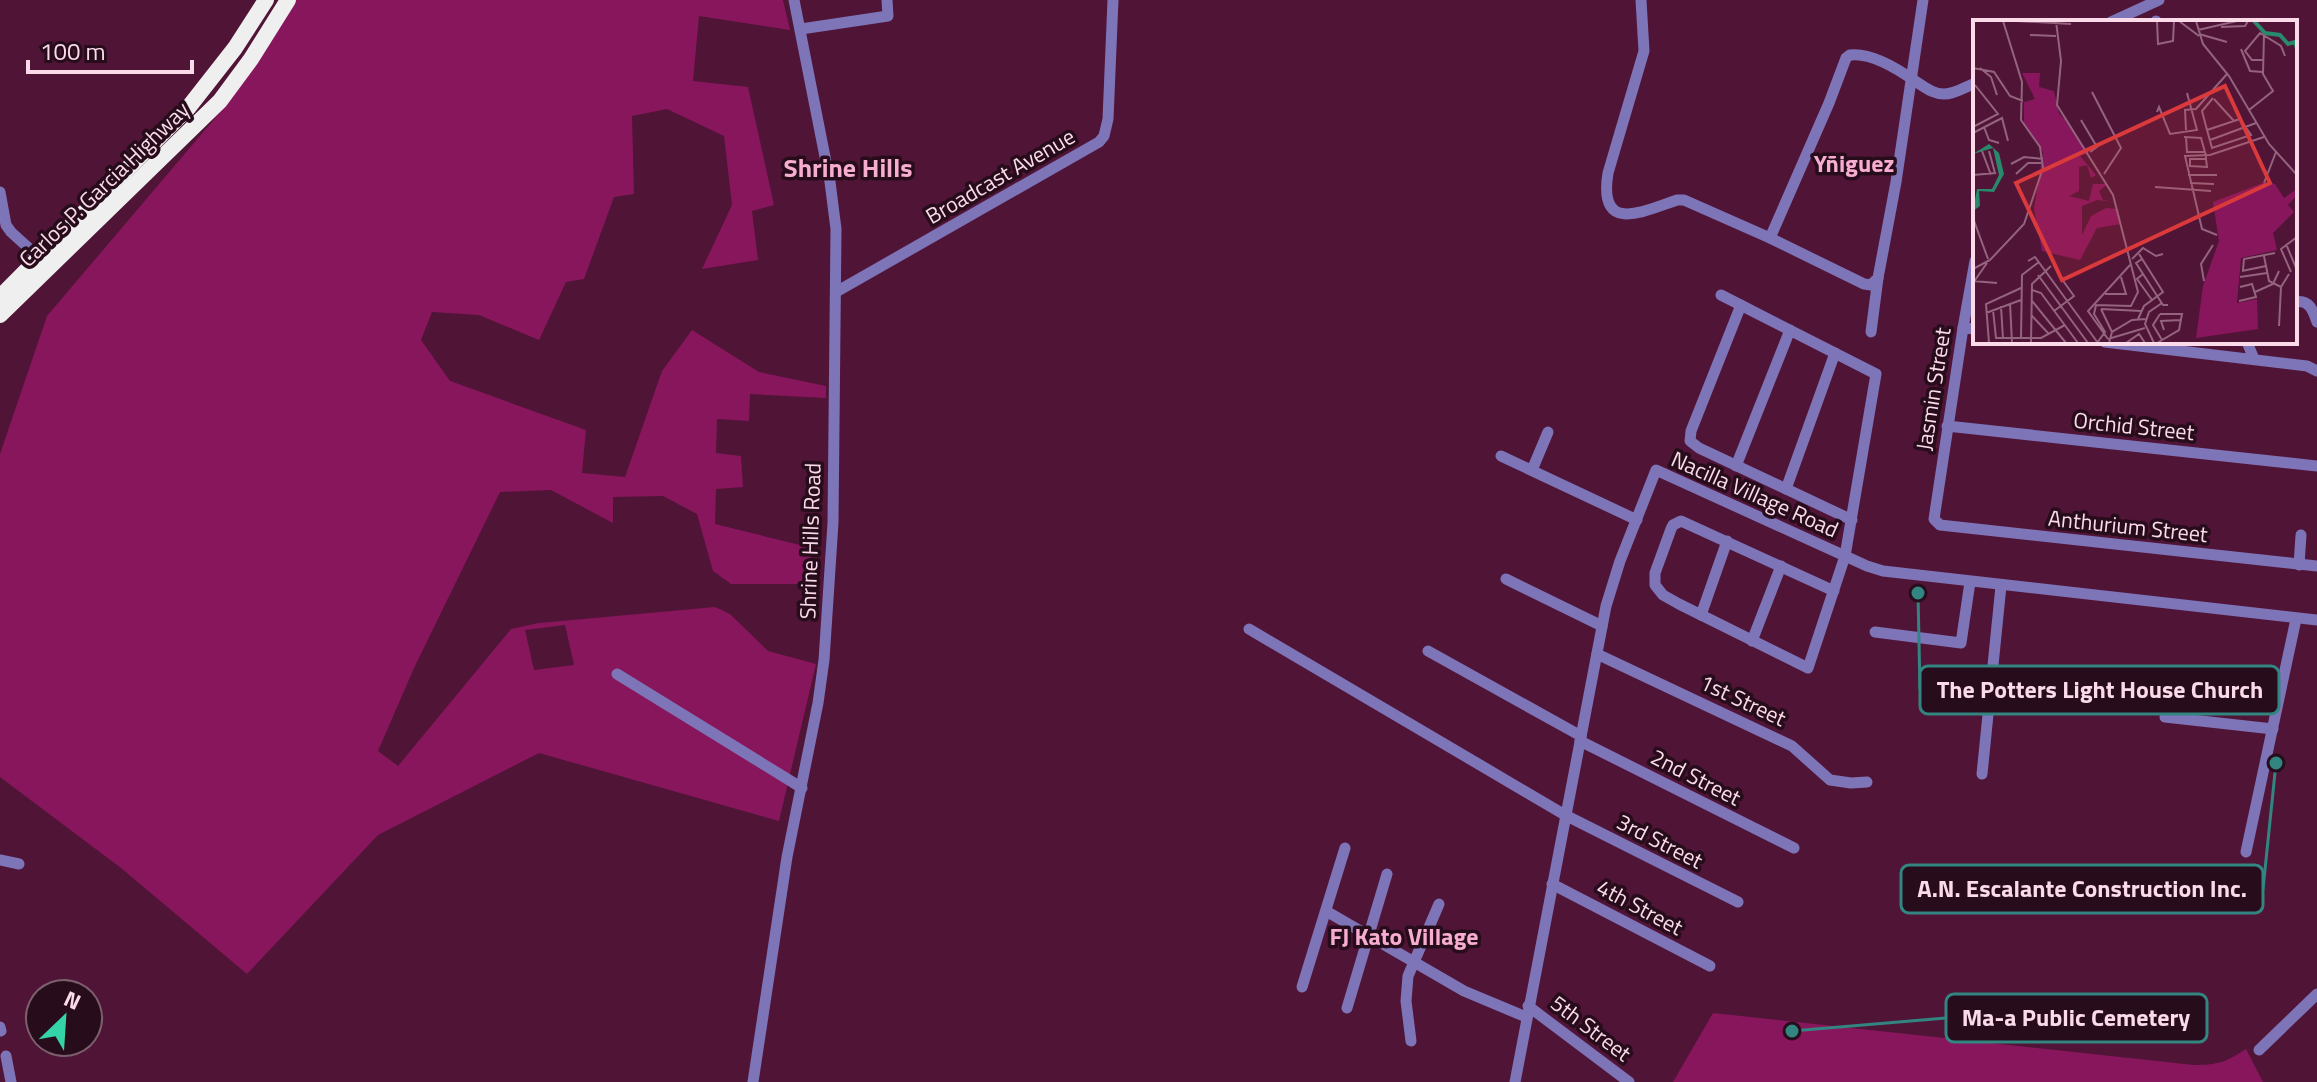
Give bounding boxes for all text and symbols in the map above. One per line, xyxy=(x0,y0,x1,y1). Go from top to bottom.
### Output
inset map xyxy=(1973,20,2297,344)
scale bar xyxy=(28,24,192,74)
text: 100 m xyxy=(40,33,106,69)
street label: Carlos P. Garcia Highway xyxy=(11,93,197,275)
street label: Broadcast Avenue xyxy=(919,119,1081,233)
district label: Yñiguez xyxy=(1814,145,1894,181)
district label: Shrine Hills xyxy=(784,148,912,187)
street label: Jasmin Street xyxy=(1906,325,1960,453)
street label: Orchid Street xyxy=(2072,403,2196,449)
street label: Nacilla Village Road xyxy=(1666,442,1844,546)
street label: Shrine Hills Road xyxy=(790,462,830,620)
street label: Anthurium Street xyxy=(2047,501,2210,551)
street label: 1st Street xyxy=(1694,665,1792,735)
callout: The Potters Light House Church xyxy=(1920,666,2279,714)
text: The Potters Light House Church xyxy=(1937,671,2263,707)
street label: 2nd Street xyxy=(1645,740,1747,814)
street label: 3rd Street xyxy=(1611,805,1709,877)
callout: A.N. Escalante Construction Inc. xyxy=(1901,865,2263,913)
street label: 4th Street xyxy=(1591,870,1689,944)
text: A.N. Escalante Construction Inc. xyxy=(1917,870,2247,906)
district label: FJ Kato Village xyxy=(1329,918,1479,954)
north arrow xyxy=(24,978,104,1058)
text: N xyxy=(58,981,87,1019)
street label: 5th Street xyxy=(1543,986,1639,1070)
callout: Ma-a Public Cemetery xyxy=(1946,994,2207,1042)
text: Ma-a Public Cemetery xyxy=(1962,999,2190,1035)

